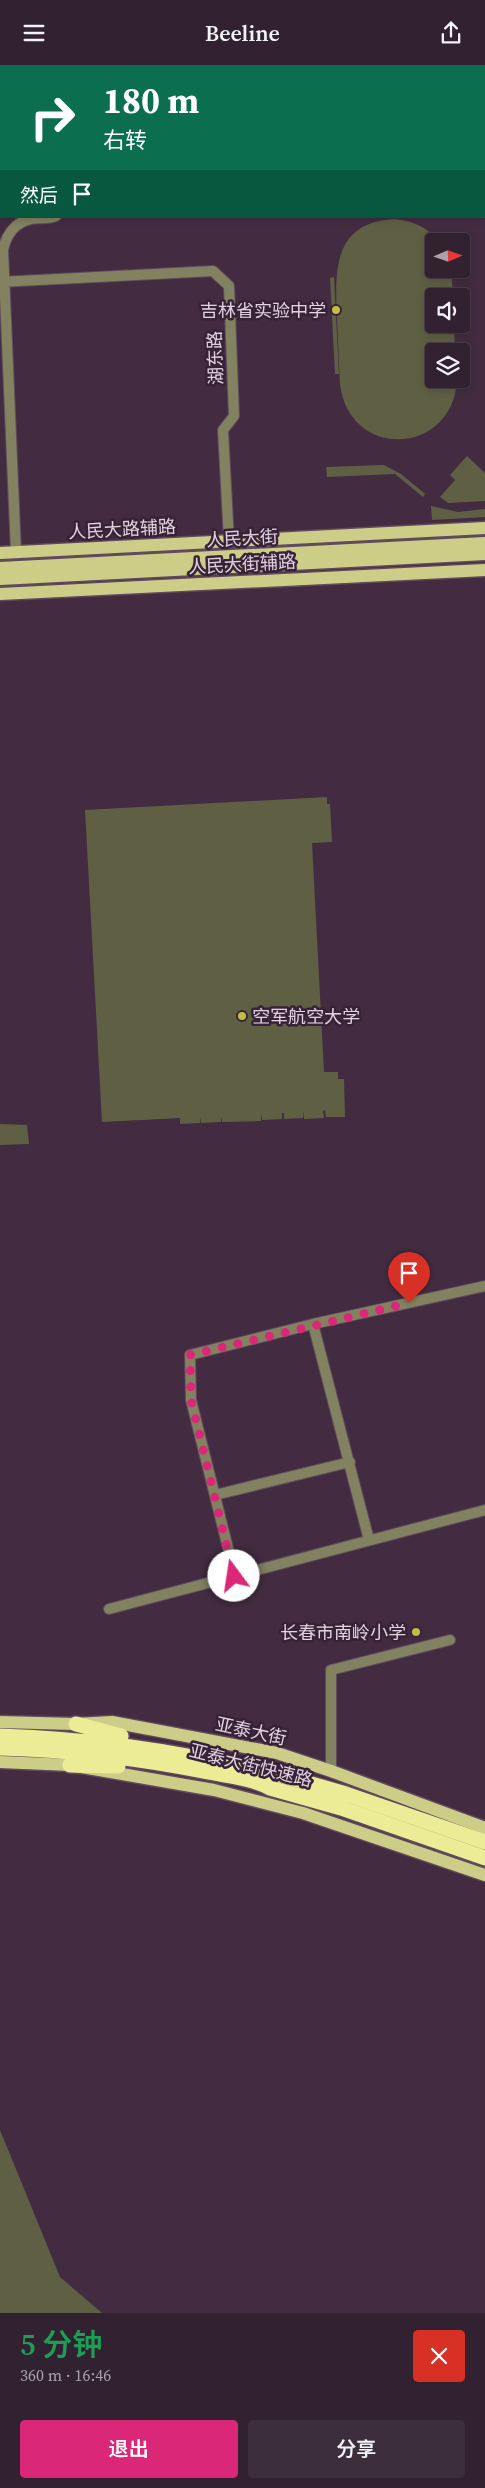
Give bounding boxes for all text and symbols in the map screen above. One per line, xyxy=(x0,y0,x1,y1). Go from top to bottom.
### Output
text: Beeline xyxy=(205,18,280,48)
icon: menu xyxy=(20,19,48,47)
icon: share xyxy=(437,19,465,47)
text: 180 m xyxy=(103,77,199,125)
icon: right xyxy=(20,85,85,150)
text: 右转 xyxy=(103,125,147,155)
icon: arrive xyxy=(68,180,96,208)
text: 然后 xyxy=(20,182,58,208)
north arrow xyxy=(425,233,470,277)
map controls xyxy=(425,233,470,388)
button: sound xyxy=(425,288,470,333)
place label: 吉林省实验中学 xyxy=(200,298,326,323)
marker: 吉林省实验中学 xyxy=(330,304,342,316)
street label: 湖东路 xyxy=(202,331,228,385)
button: layers xyxy=(425,343,470,388)
street label: 人民大路辅路 xyxy=(67,514,177,544)
street label: 人民大街 xyxy=(205,524,279,552)
street label: 人民大街辅路 xyxy=(187,549,297,579)
place label: 空军航空大学 xyxy=(252,1004,360,1029)
marker: 空军航空大学 xyxy=(236,1010,248,1022)
pin xyxy=(388,1252,430,1303)
icon: arrive xyxy=(395,1259,423,1287)
position arrow xyxy=(207,1549,259,1601)
place label: 长春市南岭小学 xyxy=(280,1620,406,1645)
marker: 长春市南岭小学 xyxy=(410,1626,422,1638)
street label: 亚泰大街 xyxy=(213,1711,289,1751)
street label: 亚泰大街快速路 xyxy=(187,1738,315,1792)
text: 5 分钟 xyxy=(20,2324,102,2365)
button: close xyxy=(413,2330,465,2382)
text: 360 m · 16:46 xyxy=(20,2364,111,2386)
button: 退出 xyxy=(20,2420,238,2478)
button: 分享 xyxy=(248,2420,465,2478)

